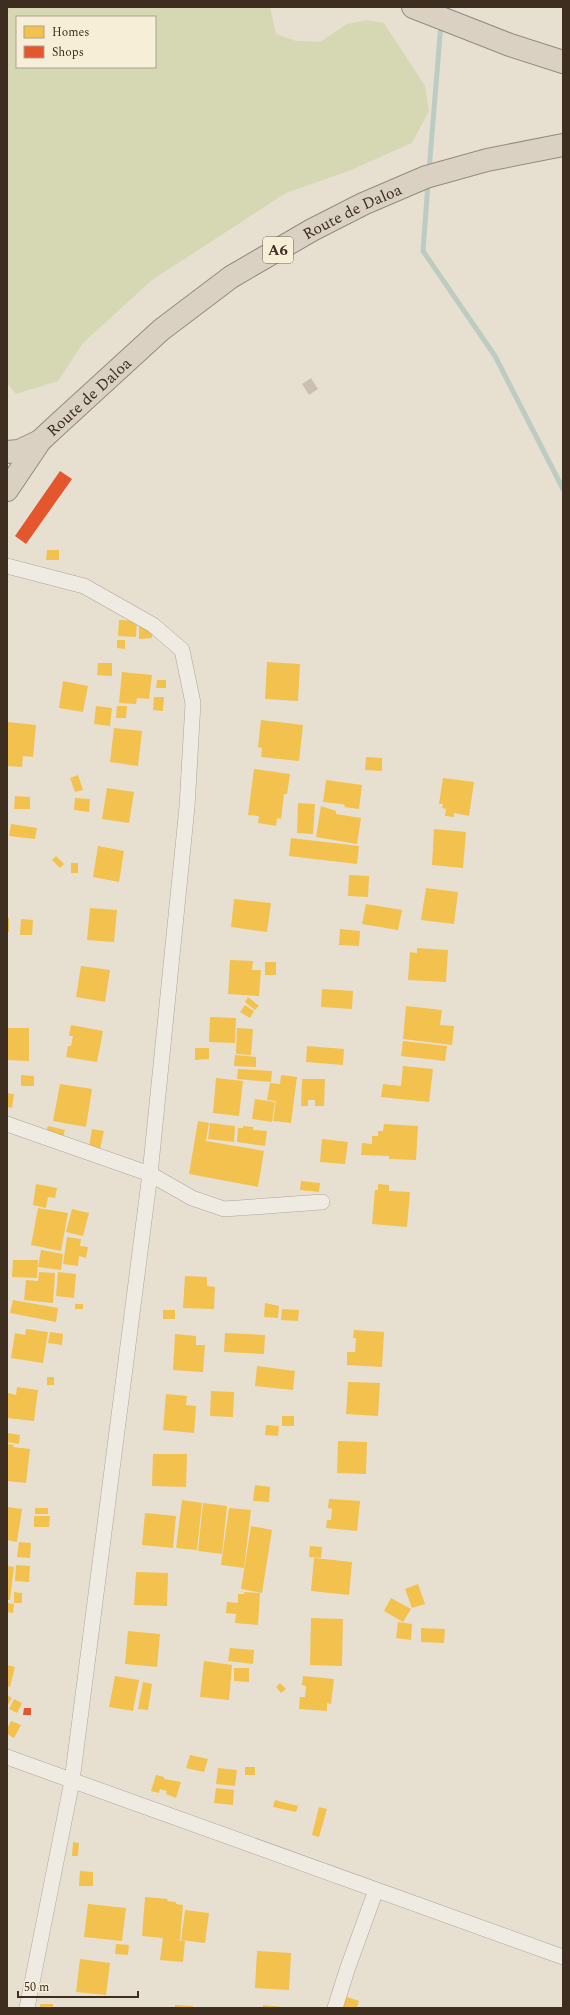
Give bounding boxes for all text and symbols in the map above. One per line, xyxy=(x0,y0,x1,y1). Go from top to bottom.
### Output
legend xyxy=(16,16,156,68)
text: Homes xyxy=(52,23,90,42)
text: Shops xyxy=(52,43,84,62)
street label: Route de Daloa xyxy=(298,178,406,246)
road number: A6 xyxy=(263,237,293,263)
street label: Route de Daloa xyxy=(41,352,137,442)
scale bar xyxy=(18,1973,138,1999)
text: 50 m xyxy=(24,1978,49,1997)

